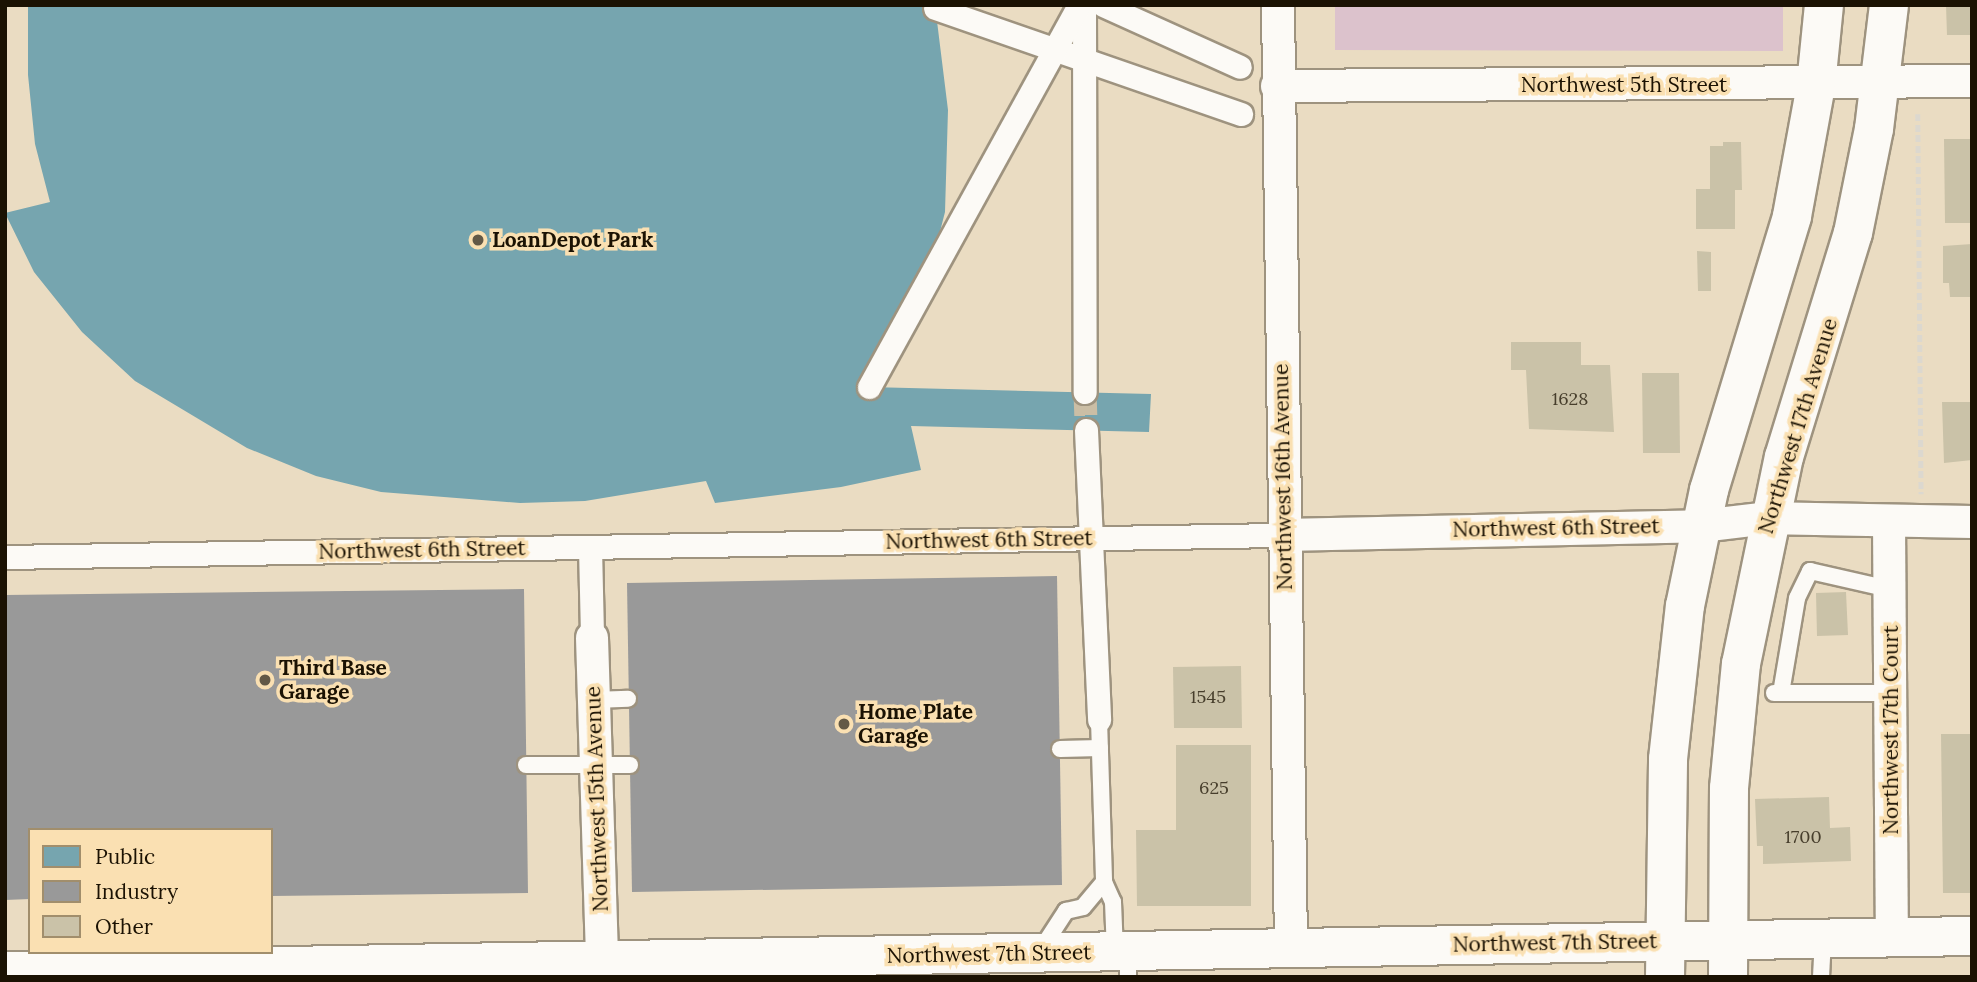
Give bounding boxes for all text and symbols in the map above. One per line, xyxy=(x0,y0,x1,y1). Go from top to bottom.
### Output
street label: Northwest 5th Street xyxy=(1521,72,1727,98)
place label: LoanDepot Park xyxy=(492,227,653,253)
marker: LoanDepot Park xyxy=(470,232,486,248)
street label: Northwest 17th Avenue xyxy=(1753,315,1843,537)
street label: Northwest 16th Avenue xyxy=(1268,364,1298,590)
house number: 1628 xyxy=(1552,388,1588,410)
street label: Northwest 6th Street xyxy=(1452,514,1660,542)
street label: Northwest 6th Street xyxy=(885,526,1093,554)
street label: Northwest 6th Street xyxy=(318,536,526,564)
street label: Northwest 17th Court xyxy=(1878,625,1904,835)
place label: Third Base Garage xyxy=(279,655,387,705)
marker: Third Base Garage xyxy=(257,672,273,688)
street label: Northwest 15th Avenue xyxy=(580,686,614,912)
house number: 1545 xyxy=(1190,686,1226,708)
place label: Home Plate Garage xyxy=(858,699,973,749)
marker: Home Plate Garage xyxy=(836,716,852,732)
house number: 625 xyxy=(1199,777,1229,799)
house number: 1700 xyxy=(1784,826,1822,848)
legend xyxy=(28,828,273,954)
text: Public xyxy=(95,843,155,870)
text: Industry xyxy=(95,878,178,905)
text: Other xyxy=(95,913,153,940)
street label: Northwest 7th Street xyxy=(1452,929,1658,957)
street label: Northwest 7th Street xyxy=(886,940,1092,968)

